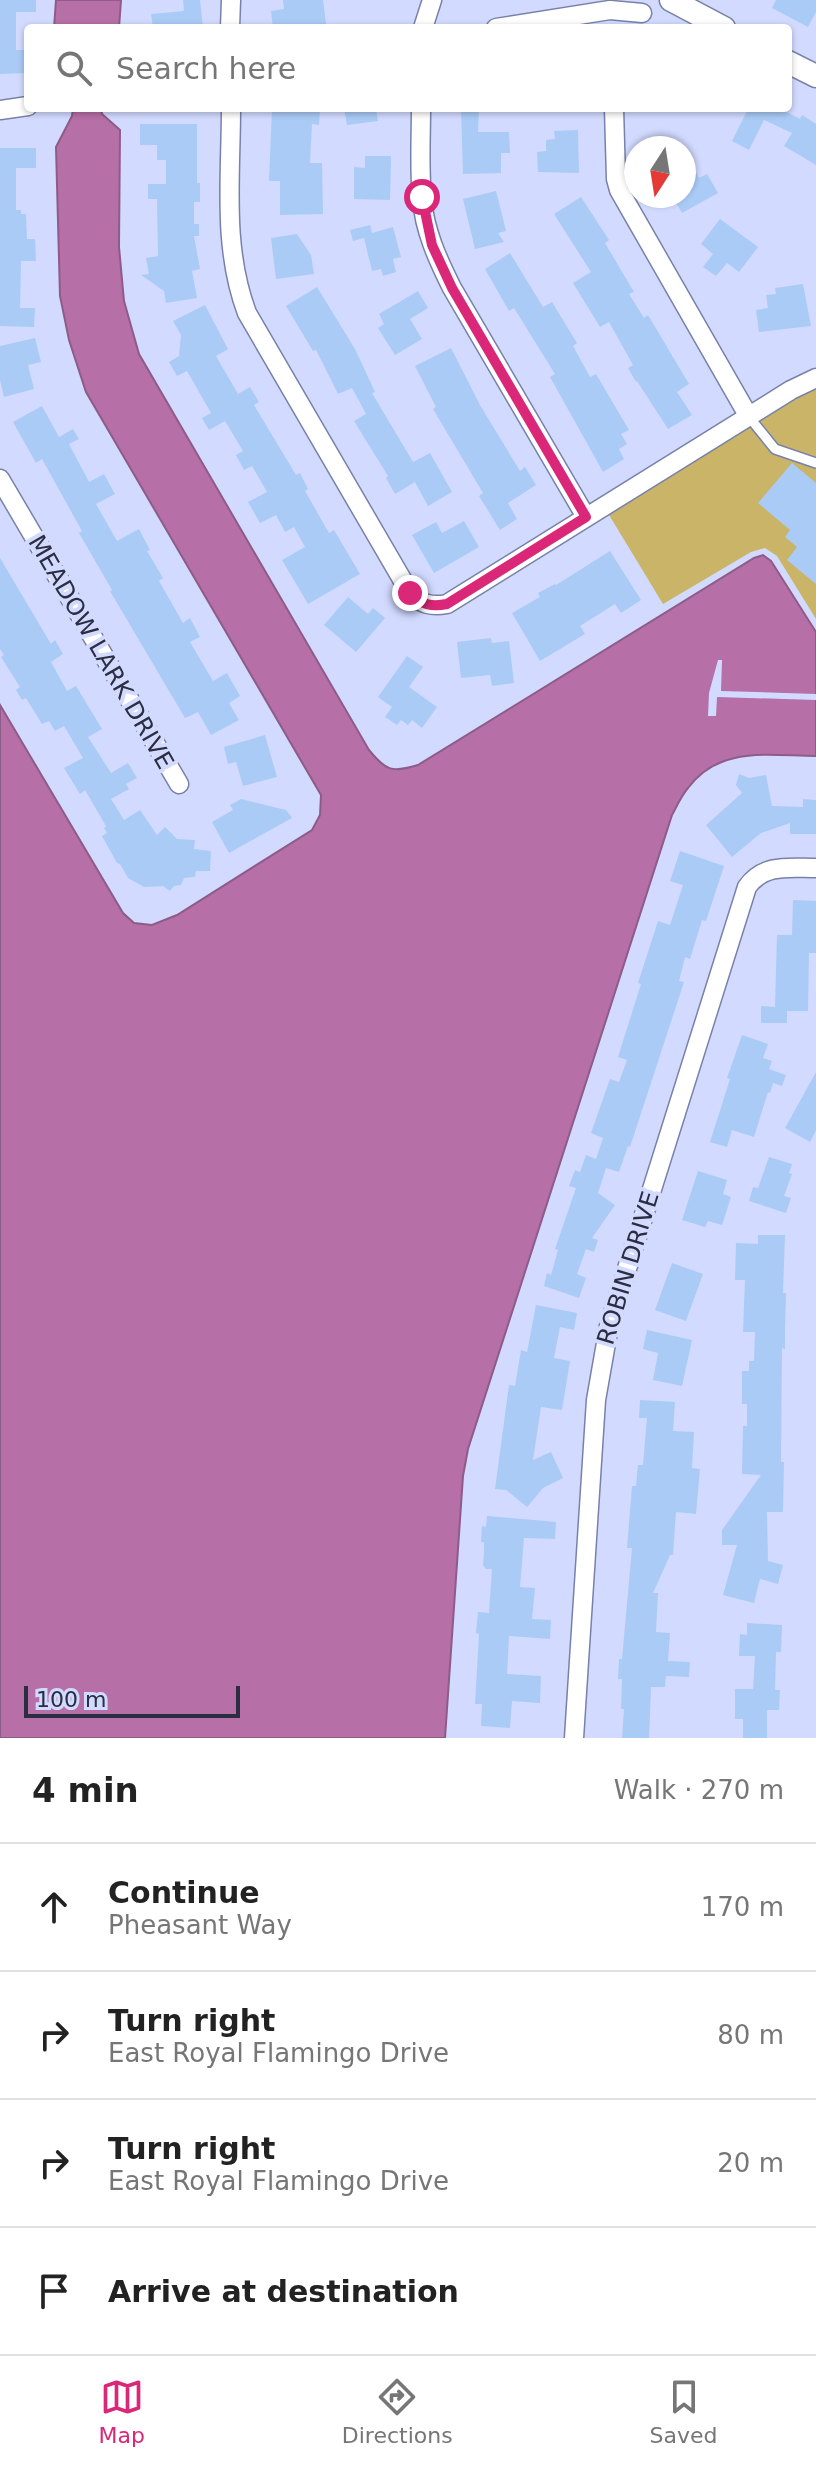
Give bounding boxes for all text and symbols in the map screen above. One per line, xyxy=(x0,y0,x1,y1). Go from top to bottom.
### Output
search box xyxy=(24,24,792,112)
icon: search xyxy=(52,46,96,90)
text: Search here xyxy=(116,51,296,86)
north arrow xyxy=(624,136,696,208)
route start xyxy=(404,179,440,215)
street label: MEADOW LARK DRIVE xyxy=(23,530,179,774)
route end xyxy=(392,575,428,611)
street label: ROBIN DRIVE xyxy=(591,1188,665,1348)
scale bar xyxy=(24,1682,240,1718)
text: 100 m xyxy=(36,1687,106,1712)
text: 4 min xyxy=(32,1770,139,1810)
text: Walk · 270 m xyxy=(614,1775,784,1805)
text: Continue xyxy=(108,1875,260,1910)
icon: ahead xyxy=(32,1885,76,1929)
text: 170 m xyxy=(701,1892,784,1922)
text: Pheasant Way xyxy=(108,1910,292,1940)
text: Turn right xyxy=(108,2003,275,2038)
icon: right xyxy=(32,2013,76,2057)
text: 80 m xyxy=(717,2020,784,2050)
text: East Royal Flamingo Drive xyxy=(108,2038,449,2068)
text: Turn right xyxy=(108,2131,275,2166)
icon: right xyxy=(32,2141,76,2185)
text: 20 m xyxy=(717,2148,784,2178)
text: East Royal Flamingo Drive xyxy=(108,2166,449,2196)
icon: arrive xyxy=(32,2269,76,2313)
text: Arrive at destination xyxy=(108,2274,459,2309)
tab: Map xyxy=(98,2375,145,2448)
tab: Directions xyxy=(342,2375,453,2448)
tab: Saved xyxy=(650,2375,718,2448)

